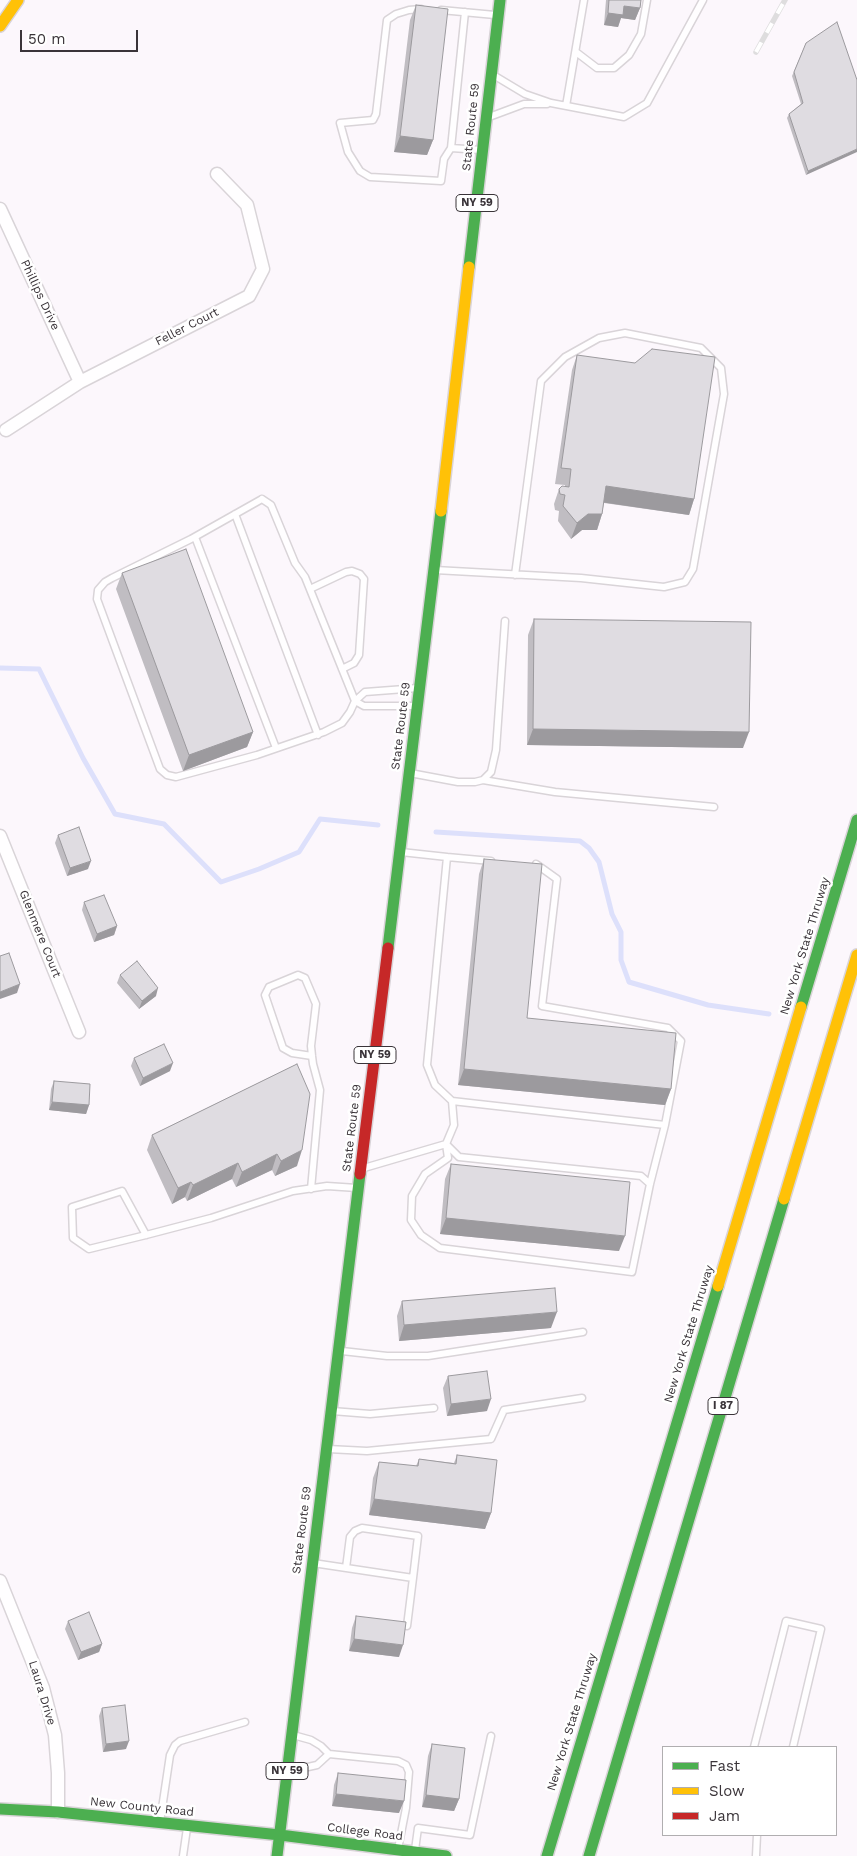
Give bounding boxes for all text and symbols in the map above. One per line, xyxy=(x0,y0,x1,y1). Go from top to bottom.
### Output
scale bar xyxy=(22,20,140,52)
text: 50 m xyxy=(28,30,65,48)
street label: State Route 59 xyxy=(459,82,483,172)
road number: NY 59 xyxy=(456,194,498,212)
street label: Phillips Drive xyxy=(17,257,63,333)
street label: Feller Court xyxy=(153,305,221,349)
street label: State Route 59 xyxy=(388,681,414,771)
street label: New York State Thruway xyxy=(777,875,833,1017)
street label: Glenmere Court xyxy=(16,888,64,980)
road number: NY 59 xyxy=(354,1046,396,1064)
street label: State Route 59 xyxy=(339,1083,365,1173)
street label: New York State Thruway xyxy=(661,1263,717,1405)
road number: I 87 xyxy=(708,1398,738,1414)
street label: State Route 59 xyxy=(289,1485,315,1575)
street label: New York State Thruway xyxy=(544,1651,600,1793)
street label: Laura Drive xyxy=(25,1659,59,1727)
legend xyxy=(662,1746,837,1836)
text: Fast xyxy=(709,1757,740,1775)
road number: NY 59 xyxy=(266,1762,308,1780)
text: Slow xyxy=(709,1782,745,1800)
street label: New County Road xyxy=(89,1794,195,1820)
text: Jam xyxy=(709,1807,740,1825)
street label: College Road xyxy=(326,1820,404,1844)

